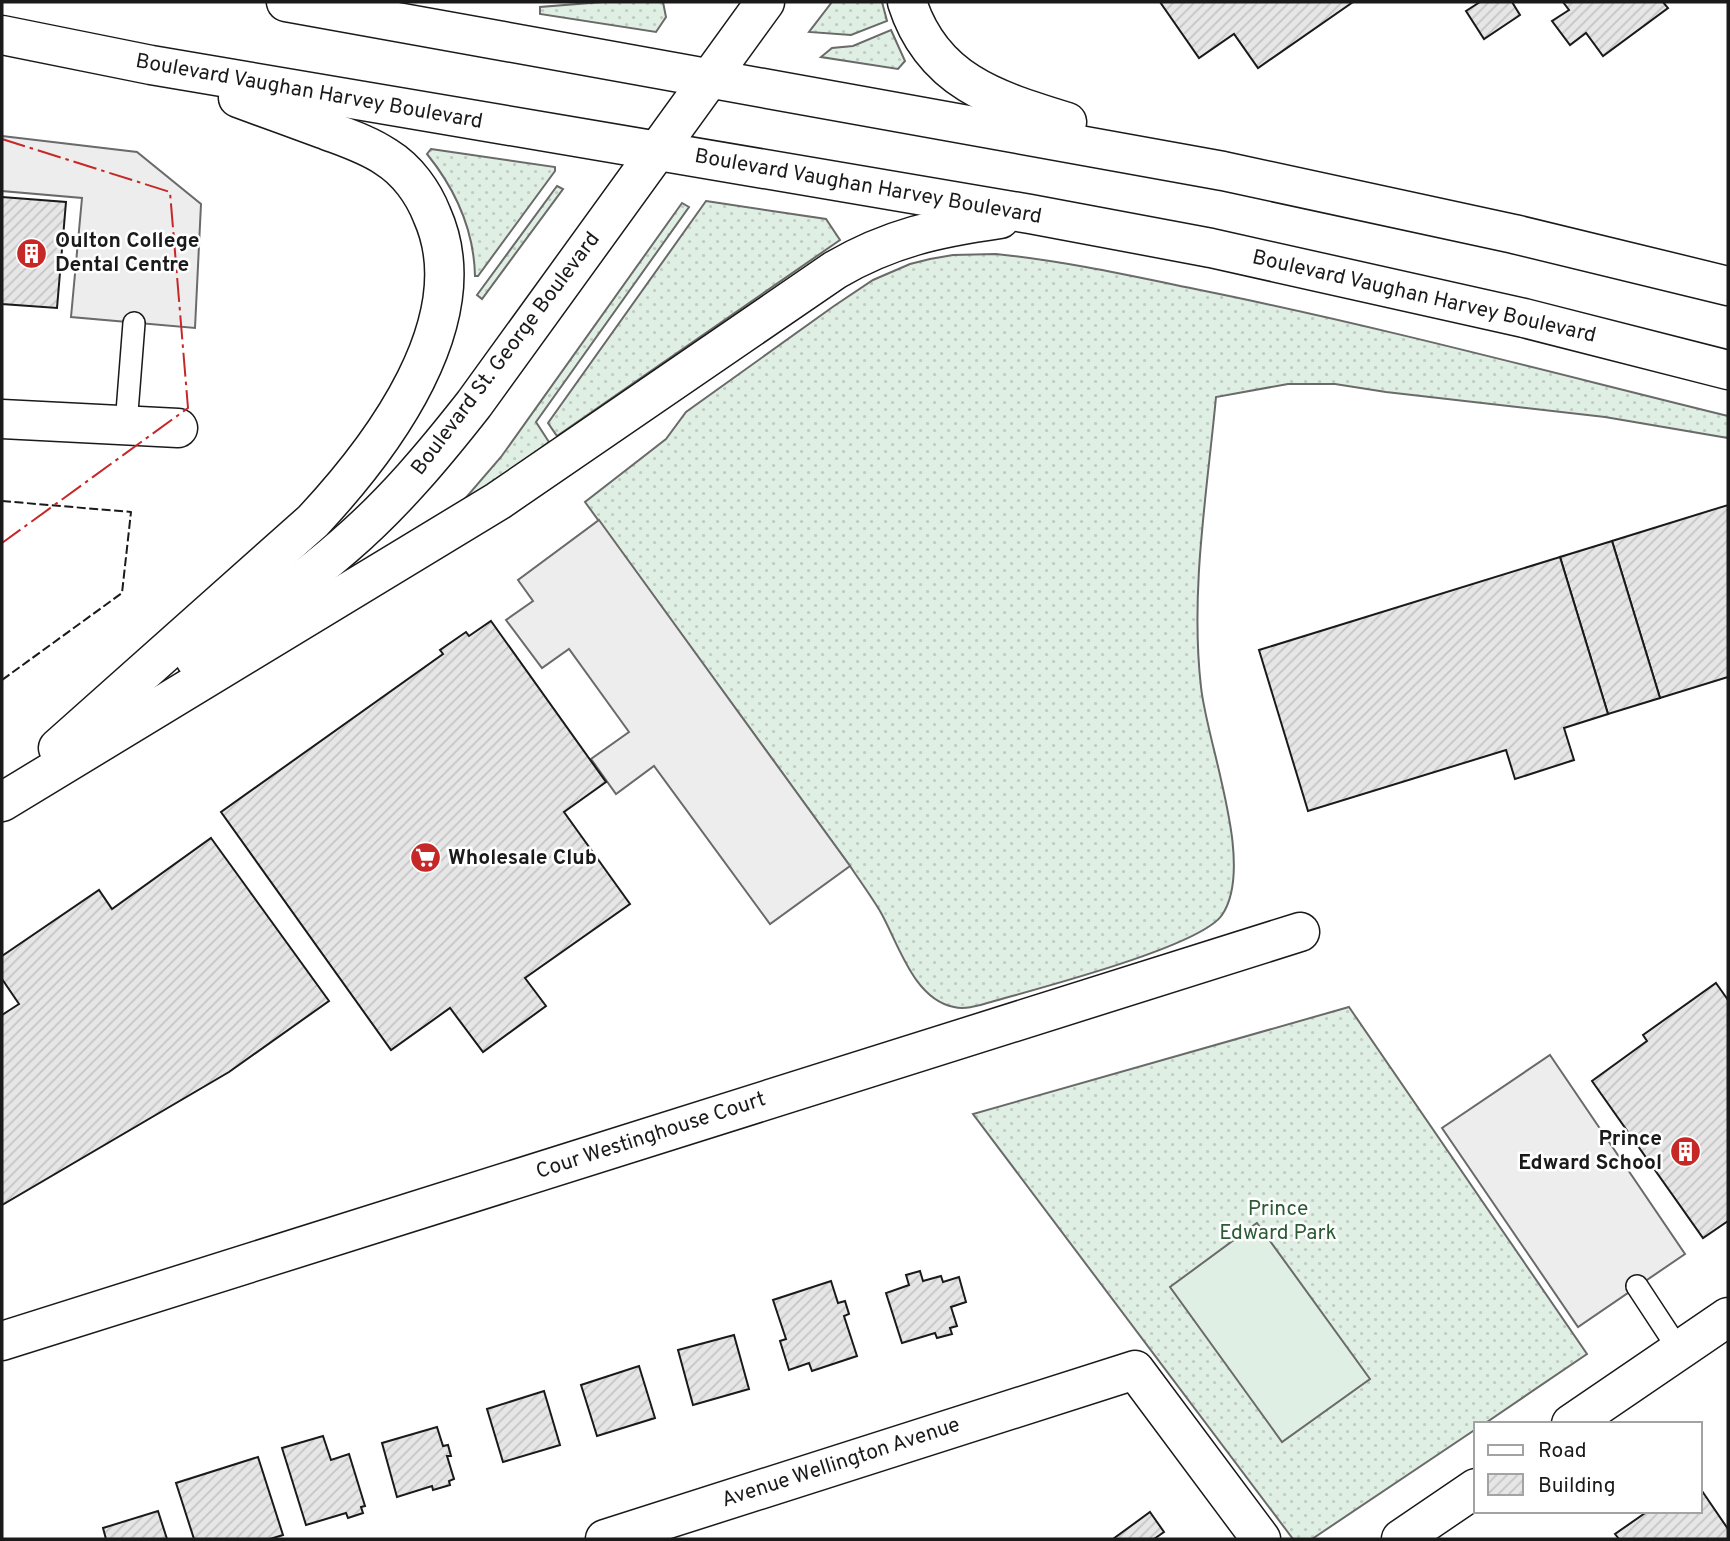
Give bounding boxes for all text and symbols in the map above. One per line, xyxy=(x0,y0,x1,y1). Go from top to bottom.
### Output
street label: Boulevard Vaughan Harvey Boulevard xyxy=(133,48,485,136)
street label: Boulevard Vaughan Harvey Boulevard xyxy=(692,143,1044,231)
street label: Boulevard St. George Boulevard xyxy=(406,227,606,481)
place label: Oulton College Dental Centre xyxy=(55,228,199,279)
building icon: Oulton College Dental Centre xyxy=(15,236,49,270)
street label: Boulevard Vaughan Harvey Boulevard xyxy=(1249,244,1599,350)
supermarket icon: Wholesale Club xyxy=(408,841,442,875)
place label: Wholesale Club xyxy=(448,845,597,872)
street label: Cour Westinghouse Court xyxy=(533,1086,769,1186)
place label: Prince Edward School xyxy=(1518,1126,1662,1177)
building icon: Prince Edward School xyxy=(1668,1134,1702,1168)
park label: Prince Edward Park xyxy=(1219,1196,1337,1247)
street label: Avenue Wellington Avenue xyxy=(718,1412,964,1514)
legend xyxy=(1474,1422,1702,1513)
text: Road xyxy=(1538,1438,1587,1465)
text: Building xyxy=(1538,1473,1616,1500)

